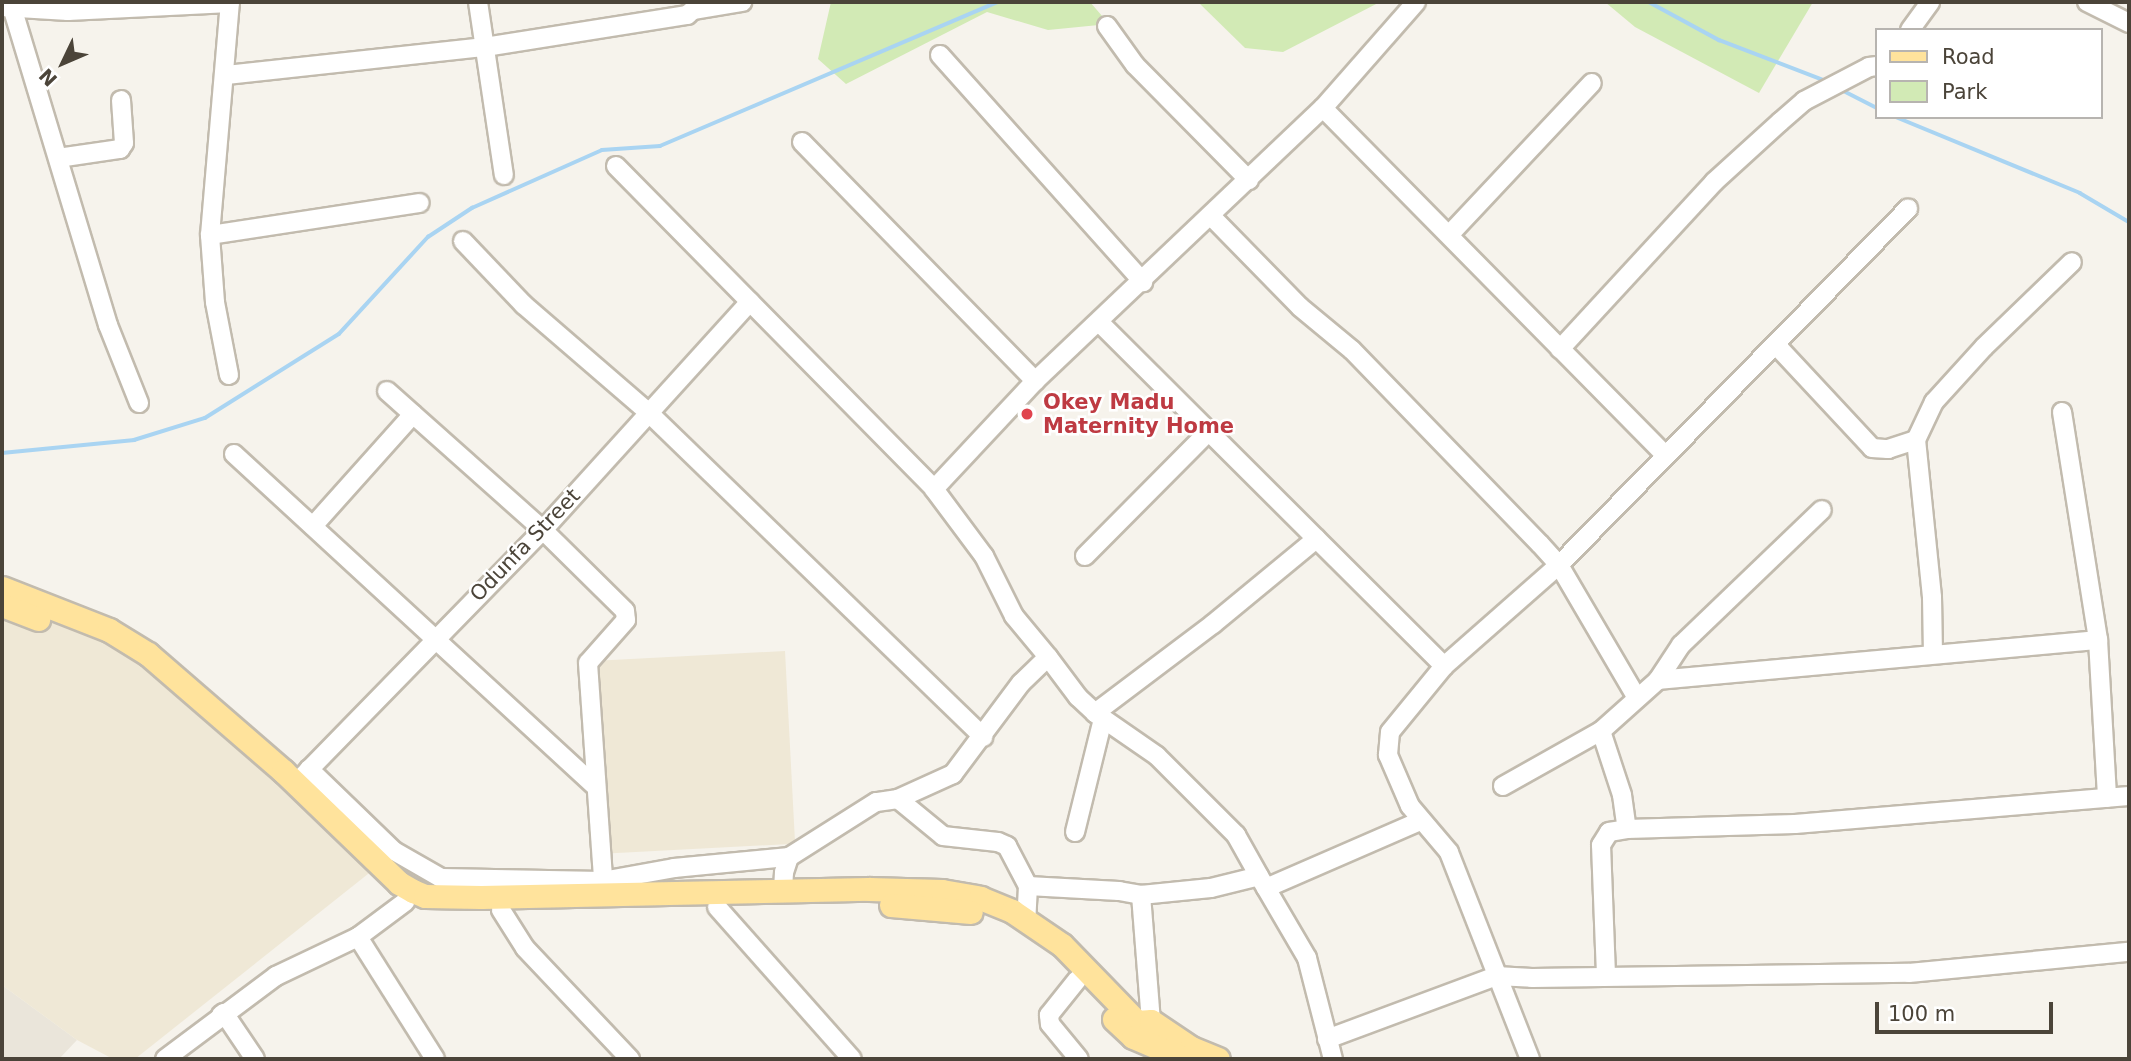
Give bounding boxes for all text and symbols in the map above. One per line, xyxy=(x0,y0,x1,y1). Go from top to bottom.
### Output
north arrow xyxy=(28,28,98,98)
legend xyxy=(1876,28,2103,119)
text: Road xyxy=(1942,45,1995,69)
text: N xyxy=(34,64,61,91)
text: Park xyxy=(1942,80,1987,104)
place label: Okey Madu Maternity Home xyxy=(1043,389,1234,439)
marker: Okey Madu Maternity Home xyxy=(1017,404,1037,424)
street label: Odunfa Street xyxy=(465,483,585,607)
scale bar xyxy=(1879,988,2058,1032)
text: 100 m xyxy=(1888,1002,1955,1026)

